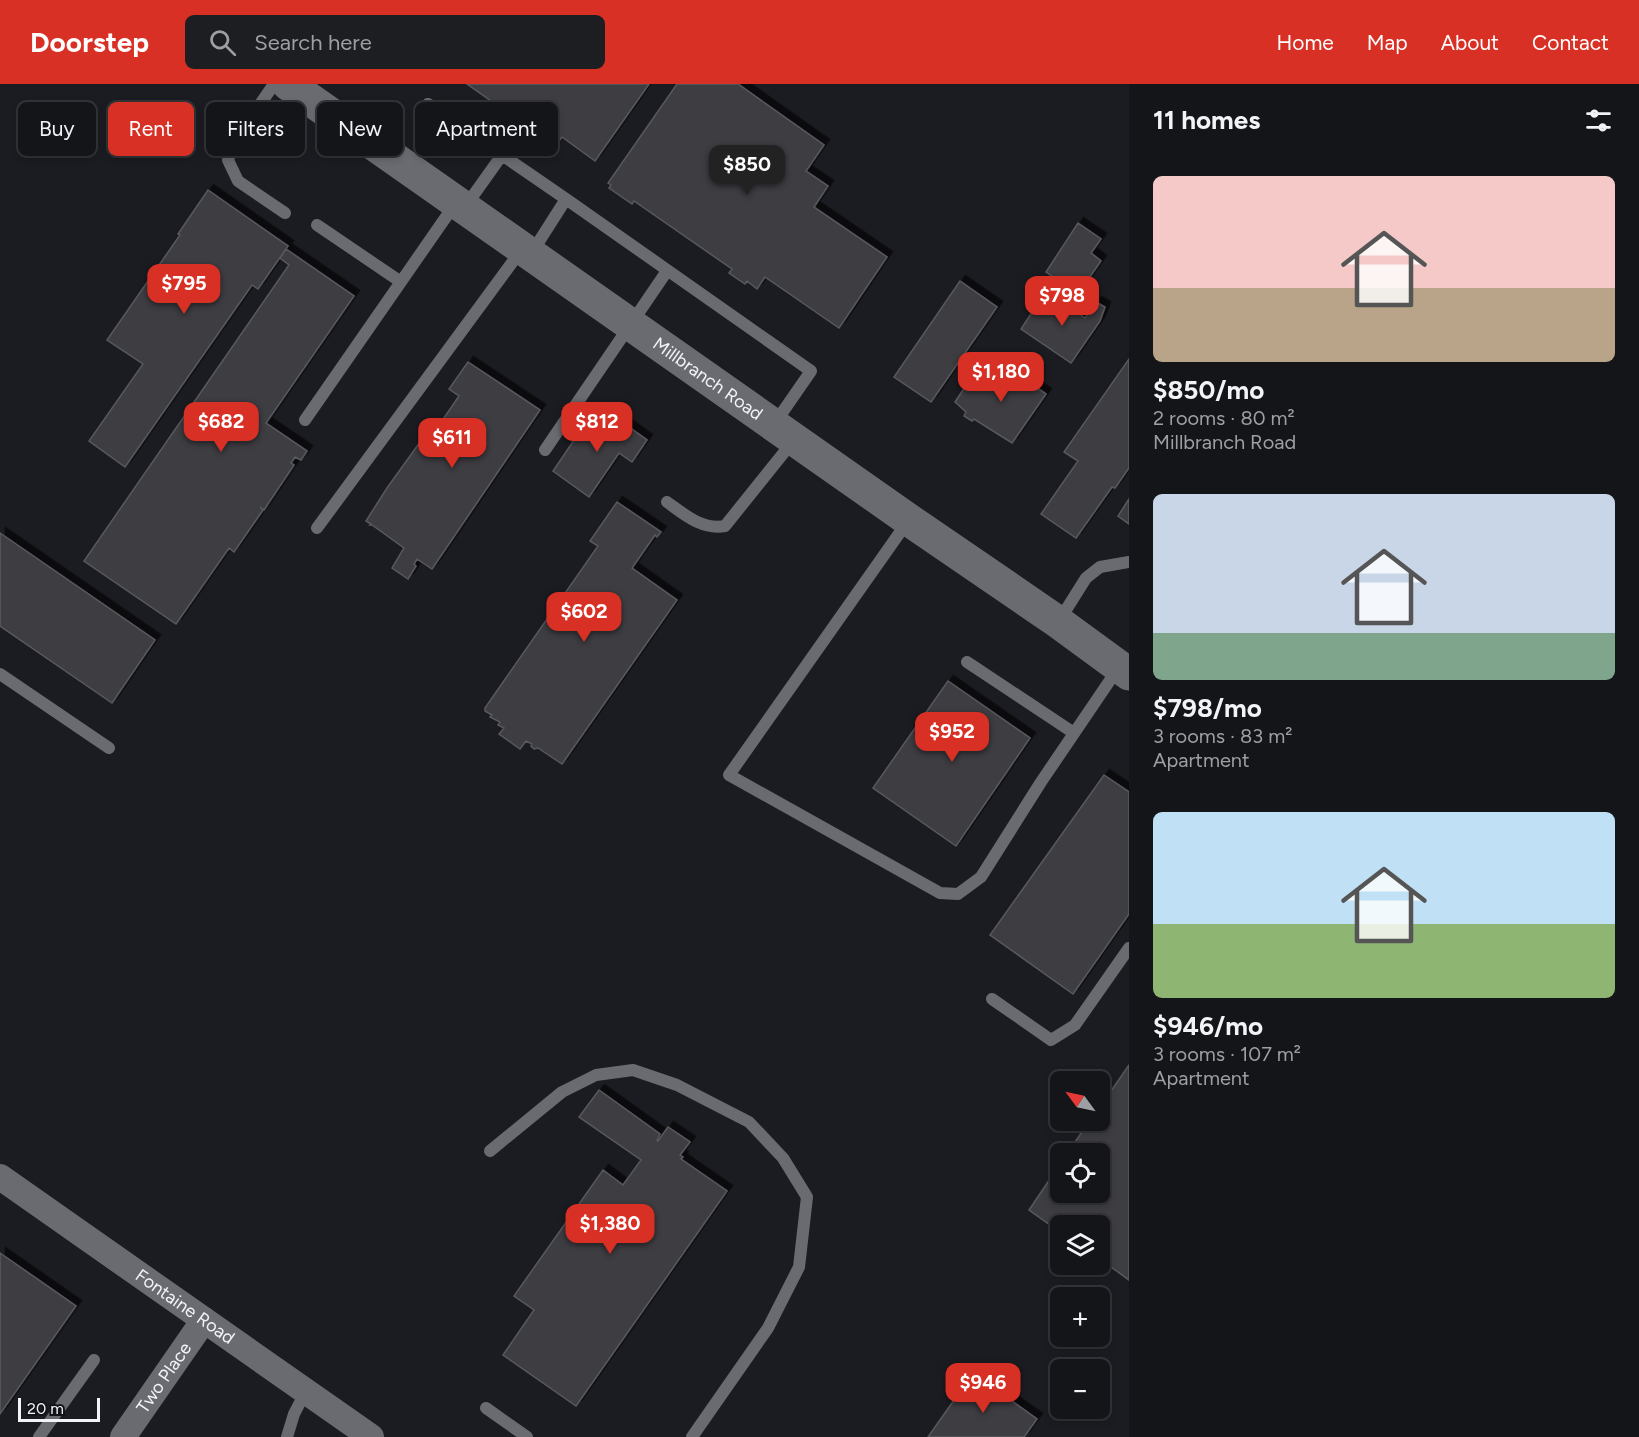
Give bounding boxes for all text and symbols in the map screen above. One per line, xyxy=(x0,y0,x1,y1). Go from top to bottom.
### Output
search box xyxy=(185,15,605,69)
text: Doorstep xyxy=(30,25,149,59)
icon: search xyxy=(206,26,239,59)
text: Search here xyxy=(254,29,372,56)
text: Home xyxy=(1277,30,1334,55)
text: Map xyxy=(1367,30,1408,55)
text: About xyxy=(1441,30,1499,55)
text: Contact xyxy=(1532,30,1609,55)
chip: Buy xyxy=(18,102,96,156)
chip: Rent xyxy=(108,102,194,156)
chip: Filters xyxy=(206,102,305,156)
chip: New xyxy=(317,102,403,156)
chip: Apartment xyxy=(415,102,558,156)
text: 11 homes xyxy=(1153,104,1260,136)
icon: filters xyxy=(1582,104,1615,137)
pin: $850 xyxy=(711,145,783,196)
text: $850 xyxy=(723,152,771,176)
icon: home xyxy=(1330,215,1438,323)
pin: $795 xyxy=(148,264,220,315)
text: $795 xyxy=(161,271,207,295)
pin: $798 xyxy=(1026,276,1098,327)
text: $798 xyxy=(1039,283,1085,307)
street label: Millbranch Road xyxy=(649,333,767,425)
pin: $1,180 xyxy=(952,352,1050,403)
text: $1,180 xyxy=(972,359,1030,383)
text: $850/mo xyxy=(1153,374,1264,406)
pin: $682 xyxy=(185,402,257,453)
pin: $812 xyxy=(561,402,633,453)
text: 2 rooms · 80 m² xyxy=(1153,406,1295,430)
text: $682 xyxy=(198,409,244,433)
text: $812 xyxy=(575,409,619,433)
pin: $611 xyxy=(416,418,488,469)
text: $611 xyxy=(432,425,472,449)
text: Millbranch Road xyxy=(1153,430,1296,454)
icon: home xyxy=(1330,533,1438,641)
pin: $602 xyxy=(548,592,620,643)
text: $602 xyxy=(560,599,608,623)
text: $798/mo xyxy=(1153,692,1262,724)
pin: $952 xyxy=(916,712,988,763)
text: $952 xyxy=(929,719,975,743)
text: 3 rooms · 83 m² xyxy=(1153,724,1292,748)
text: Apartment xyxy=(1153,748,1250,772)
icon: home xyxy=(1330,851,1438,959)
text: $946/mo xyxy=(1153,1010,1263,1042)
text: 3 rooms · 107 m² xyxy=(1153,1042,1301,1066)
text: Apartment xyxy=(1153,1066,1250,1090)
north arrow xyxy=(1050,1071,1110,1131)
map controls xyxy=(1050,1071,1110,1419)
button: locate xyxy=(1050,1143,1110,1203)
pin: $1,380 xyxy=(561,1204,659,1255)
text: $1,380 xyxy=(580,1211,640,1235)
button: layers xyxy=(1050,1215,1110,1275)
street label: Fontaine Road xyxy=(131,1264,239,1349)
button: + xyxy=(1050,1287,1110,1347)
street label: Two Place xyxy=(132,1338,196,1418)
button: − xyxy=(1050,1359,1110,1419)
pin: $946 xyxy=(947,1363,1019,1414)
text: $946 xyxy=(960,1370,1006,1394)
scale bar xyxy=(18,1395,100,1422)
text: 20 m xyxy=(27,1399,64,1418)

